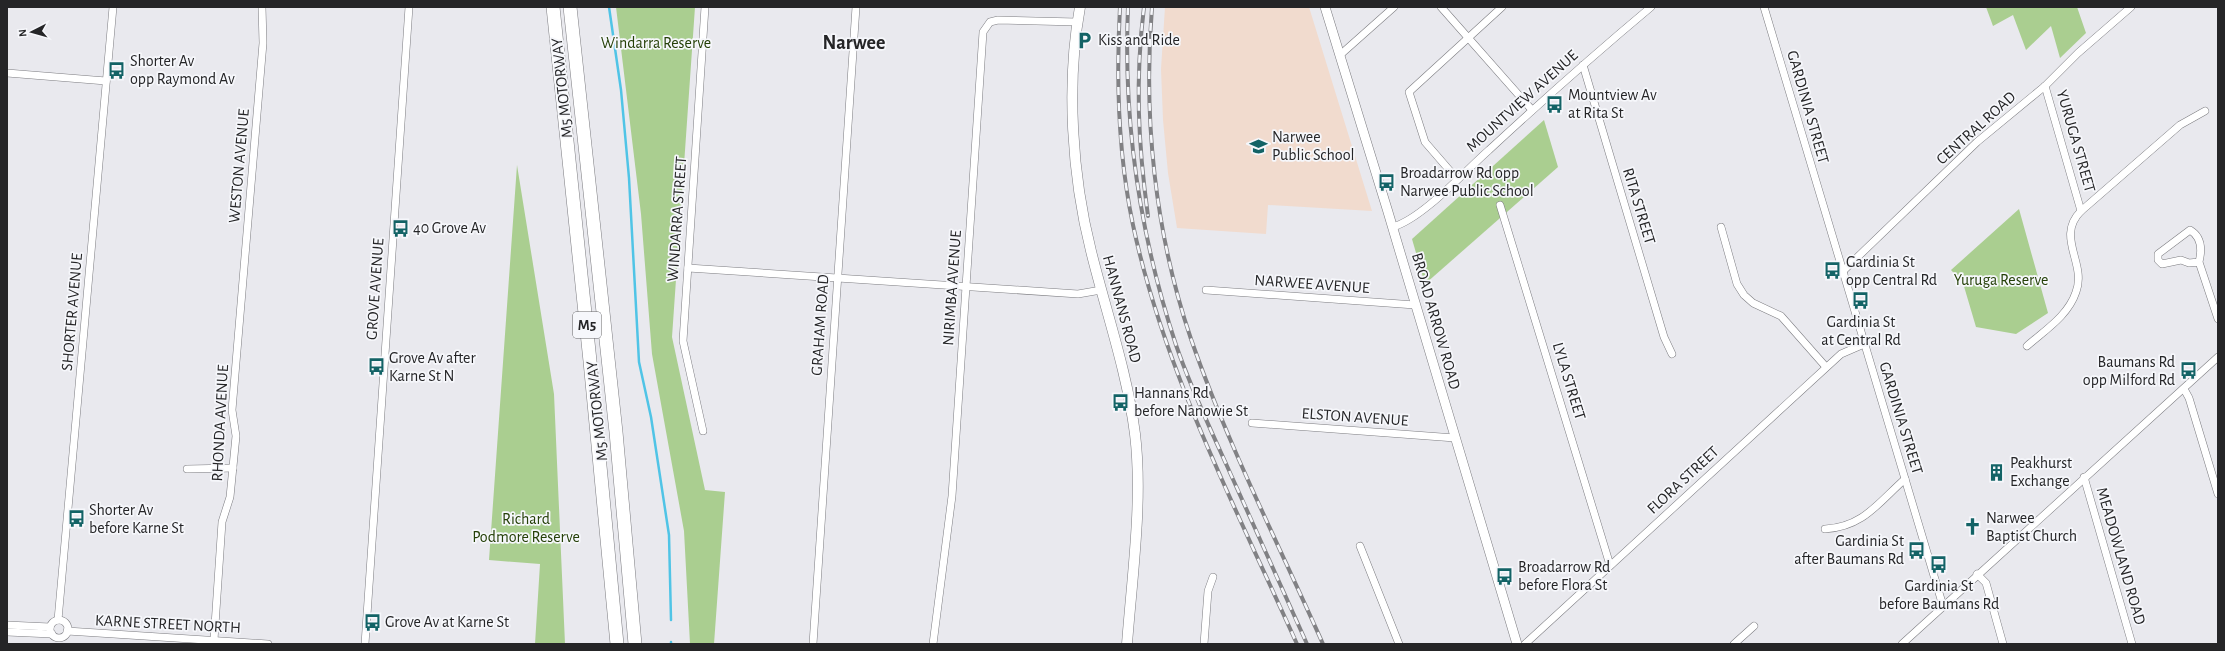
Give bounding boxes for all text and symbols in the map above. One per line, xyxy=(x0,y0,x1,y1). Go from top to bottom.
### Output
north arrow xyxy=(12,12,52,52)
text: N xyxy=(17,29,28,37)
parking icon: Kiss and Ride xyxy=(1075,30,1095,50)
place label: Kiss and Ride xyxy=(1098,32,1180,48)
district label: Narwee xyxy=(823,33,885,53)
park label: Windarra Reserve xyxy=(601,35,711,51)
street label: M5 MOTORWAY xyxy=(549,36,575,139)
street label: MOUNTVIEW AVENUE xyxy=(1463,47,1581,155)
street label: GARDINIA STREET xyxy=(1784,49,1832,165)
place label: Shorter Av opp Raymond Av xyxy=(130,53,235,88)
bus stop icon: Shorter Av opp Raymond Av xyxy=(107,60,127,80)
place label: Mountview Av at Rita St xyxy=(1568,87,1657,121)
street label: YURUGA STREET xyxy=(2054,88,2098,194)
street label: CENTRAL ROAD xyxy=(1933,89,2019,167)
bus stop icon: Mountview Av at Rita St xyxy=(1545,94,1565,114)
street label: WESTON AVENUE xyxy=(226,108,252,224)
place label: Narwee Public School xyxy=(1272,129,1354,163)
school or university icon: Narwee Public School xyxy=(1249,136,1269,156)
street label: WINDARRA STREET xyxy=(665,156,689,282)
place label: Broadarrow Rd opp Narwee Public School xyxy=(1400,165,1534,199)
street label: RITA STREET xyxy=(1620,166,1658,246)
bus stop icon: Broadarrow Rd opp Narwee Public School xyxy=(1377,172,1397,192)
bus stop icon: 40 Grove Av xyxy=(390,218,410,238)
place label: 40 Grove Av xyxy=(413,220,486,236)
street label: NIRIMBA AVENUE xyxy=(940,229,964,346)
street label: GROVE AVENUE xyxy=(363,237,387,340)
street label: BROAD ARROW ROAD xyxy=(1409,251,1463,391)
street label: SHORTER AVENUE xyxy=(59,252,85,371)
street label: HANNANS ROAD xyxy=(1100,253,1144,365)
place label: Gardinia St opp Central Rd xyxy=(1846,254,1937,288)
bus stop icon: Gardinia St opp Central Rd xyxy=(1823,261,1843,281)
street label: NARWEE AVENUE xyxy=(1254,272,1370,296)
park label: Yuruga Reserve xyxy=(1954,272,2048,288)
street label: GRAHAM ROAD xyxy=(808,274,832,376)
bus stop icon: Gardinia St at Central Rd xyxy=(1851,291,1871,311)
road number: M5 xyxy=(573,312,601,338)
place label: Gardinia St at Central Rd xyxy=(1821,314,1901,348)
street label: LYLA STREET xyxy=(1550,340,1588,422)
place label: Grove Av after Karne St N xyxy=(389,350,476,384)
place label: Baumans Rd opp Milford Rd xyxy=(2083,354,2175,388)
bus stop icon: Grove Av after Karne St N xyxy=(366,357,386,377)
street label: M5 MOTORWAY xyxy=(584,359,610,462)
street label: GARDINIA STREET xyxy=(1876,360,1926,476)
bus stop icon: Baumans Rd opp Milford Rd xyxy=(2178,361,2198,381)
street label: RHONDA AVENUE xyxy=(209,364,231,482)
place label: Hannans Rd before Nanowie St xyxy=(1134,385,1248,419)
bus stop icon: Hannans Rd before Nanowie St xyxy=(1111,392,1131,412)
street label: ELSTON AVENUE xyxy=(1301,405,1409,429)
street label: FLORA STREET xyxy=(1644,443,1722,517)
place label: Peakhurst Exchange xyxy=(2010,455,2072,489)
building icon: Peakhurst Exchange xyxy=(1987,462,2007,482)
street label: MEADOWLAND ROAD xyxy=(2094,485,2148,627)
place label: Shorter Av before Karne St xyxy=(89,502,184,536)
bus stop icon: Shorter Av before Karne St xyxy=(66,509,86,529)
place label: Narwee Baptist Church xyxy=(1986,510,2077,544)
park label: Richard Podmore Reserve xyxy=(472,511,580,545)
church icon: Narwee Baptist Church xyxy=(1963,517,1983,537)
place label: Gardinia St after Baumans Rd xyxy=(1794,533,1904,567)
bus stop icon: Gardinia St after Baumans Rd xyxy=(1907,540,1927,560)
bus stop icon: Gardinia St before Baumans Rd xyxy=(1929,555,1949,575)
place label: Broadarrow Rd before Flora St xyxy=(1518,559,1610,593)
bus stop icon: Broadarrow Rd before Flora St xyxy=(1495,566,1515,586)
place label: Gardinia St before Baumans Rd xyxy=(1879,578,1999,612)
street label: KARNE STREET NORTH xyxy=(95,612,241,636)
bus stop icon: Grove Av at Karne St xyxy=(362,612,382,632)
place label: Grove Av at Karne St xyxy=(385,614,509,630)

